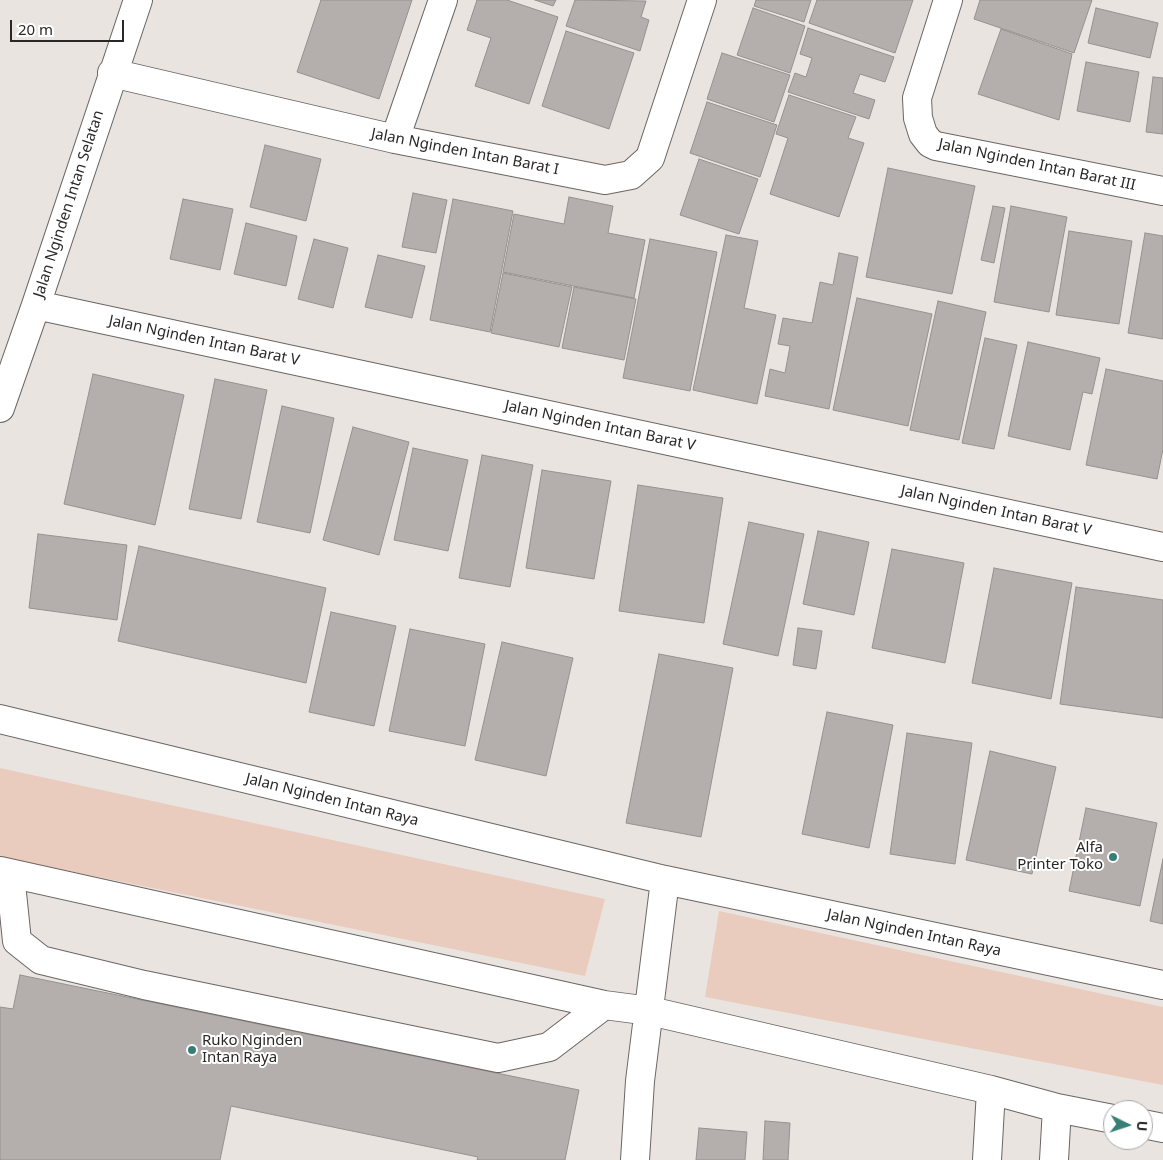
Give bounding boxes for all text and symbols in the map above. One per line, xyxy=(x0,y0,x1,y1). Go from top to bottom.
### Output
scale bar xyxy=(12,10,126,42)
text: 20 m xyxy=(18,19,53,39)
street label: Jalan Nginden Intan Selatan xyxy=(30,108,108,300)
street label: Jalan Nginden Intan Barat I xyxy=(370,125,560,179)
street label: Jalan Nginden Intan Barat III xyxy=(937,135,1137,195)
street label: Jalan Nginden Intan Barat V xyxy=(107,312,301,370)
street label: Jalan Nginden Intan Barat V xyxy=(503,397,697,455)
street label: Jalan Nginden Intan Barat V xyxy=(899,482,1093,540)
street label: Jalan Nginden Intan Raya xyxy=(244,770,420,830)
place label: Alfa Printer Toko xyxy=(1017,839,1103,874)
marker: Alfa Printer Toko xyxy=(1107,851,1119,863)
street label: Jalan Nginden Intan Raya xyxy=(825,906,1003,960)
place label: Ruko Nginden Intan Raya xyxy=(202,1032,302,1067)
marker: Ruko Nginden Intan Raya xyxy=(186,1044,198,1056)
north arrow xyxy=(1103,1100,1153,1150)
text: U xyxy=(1133,1120,1152,1132)

